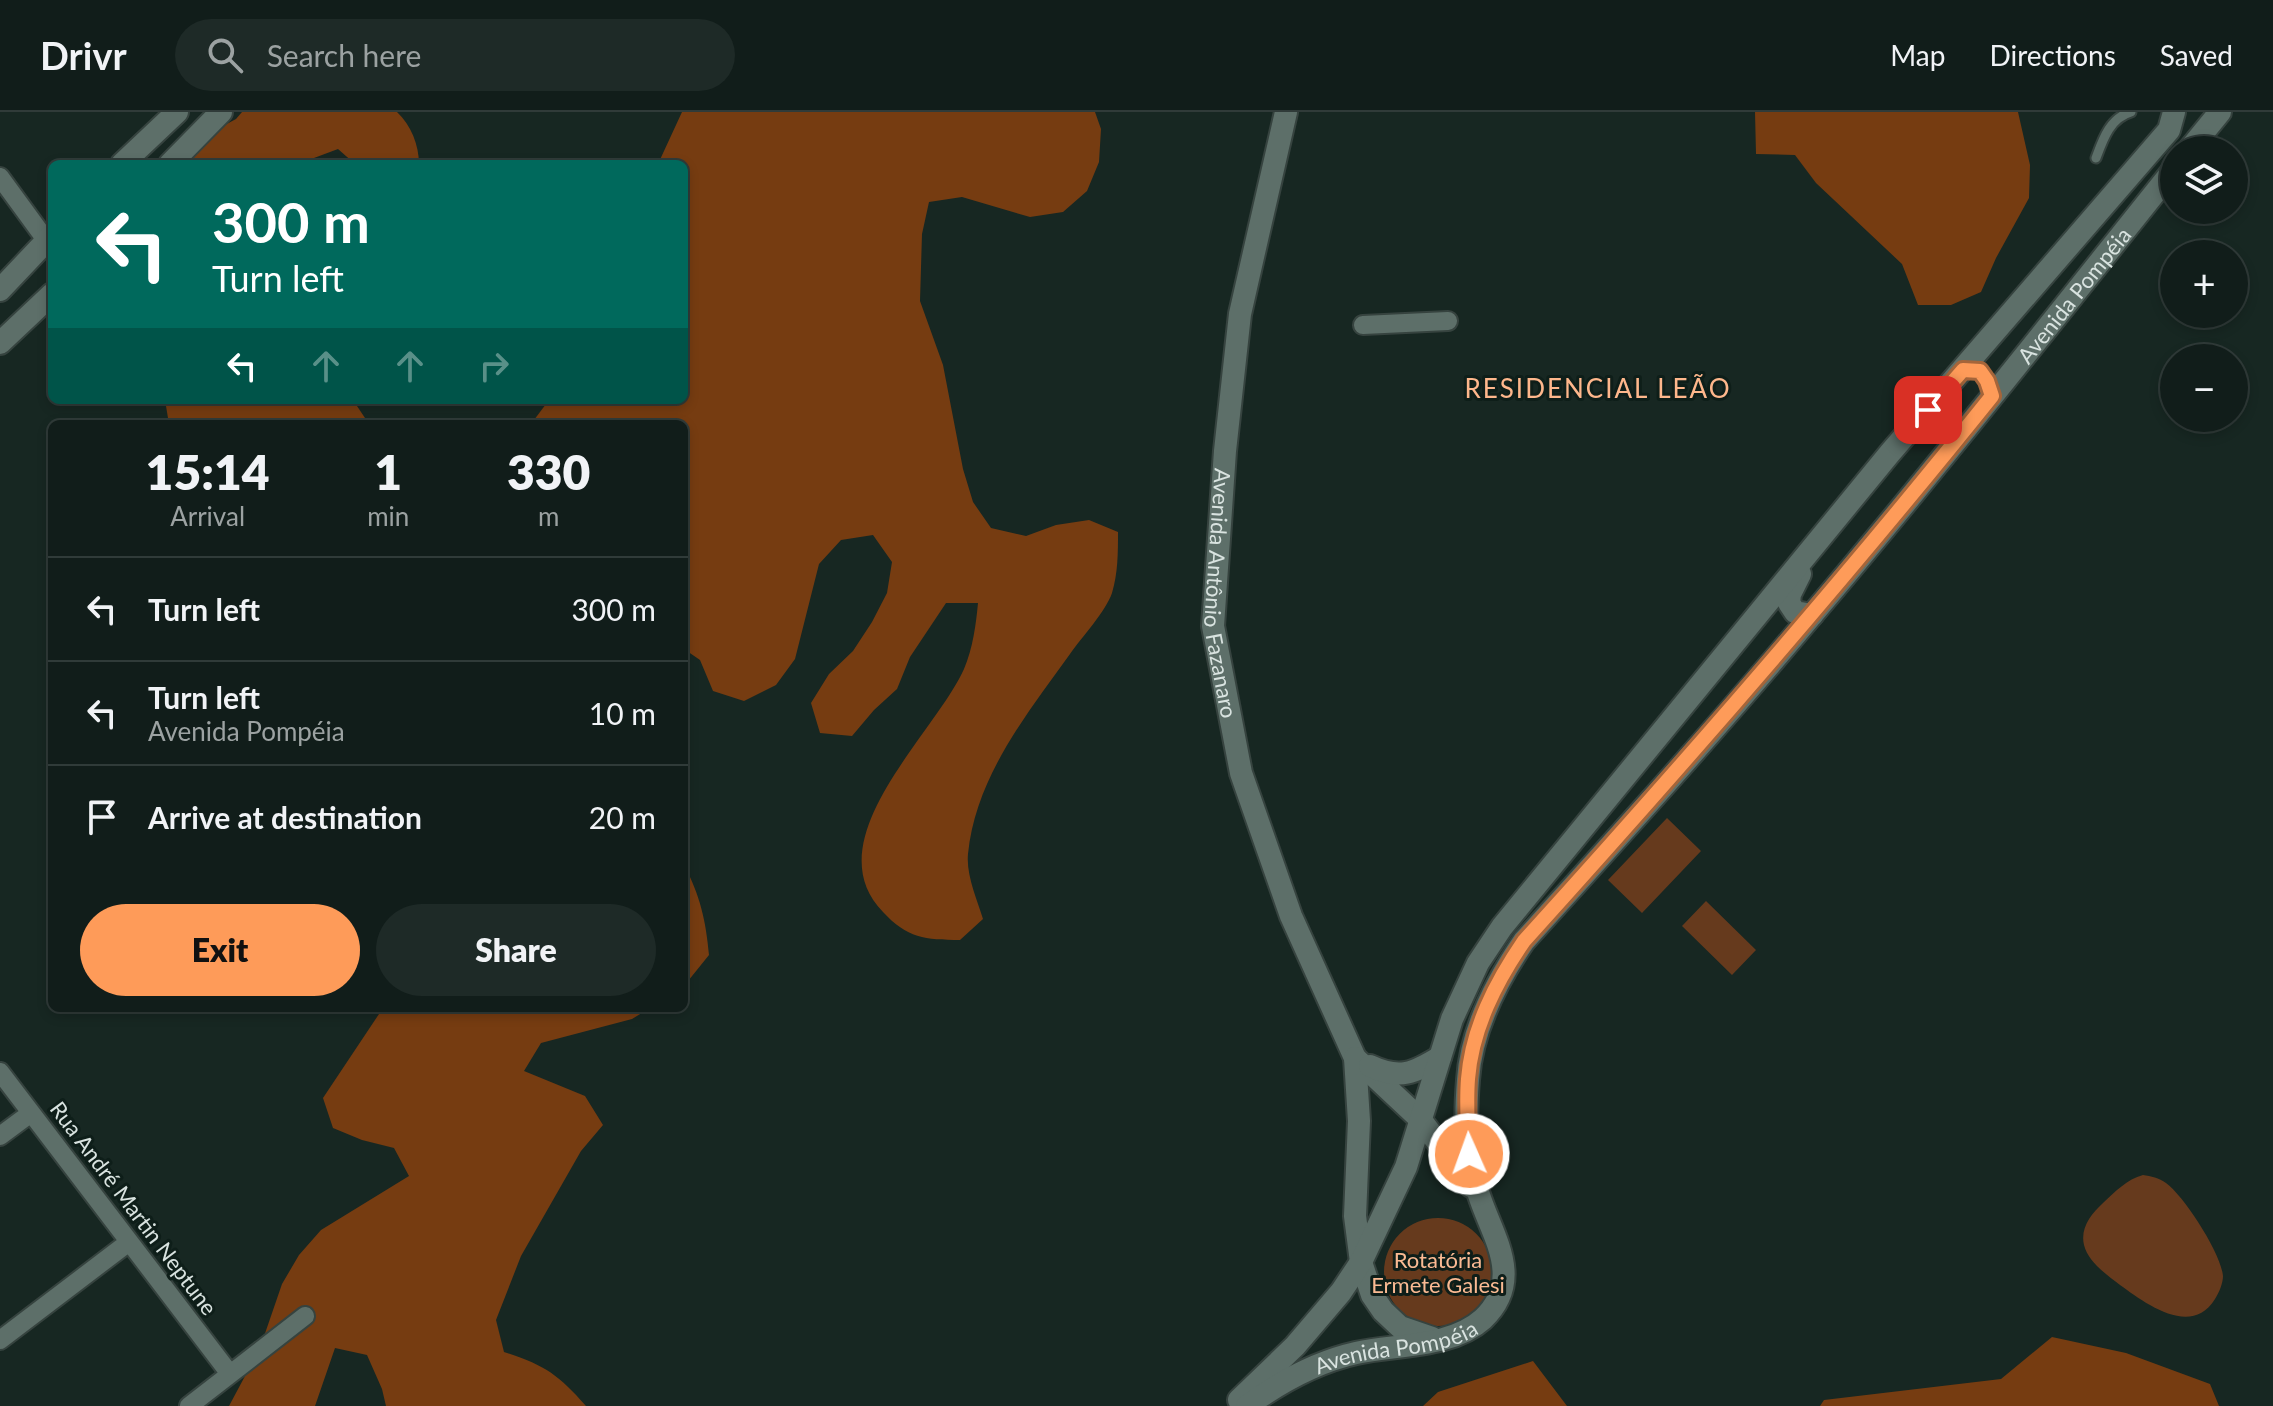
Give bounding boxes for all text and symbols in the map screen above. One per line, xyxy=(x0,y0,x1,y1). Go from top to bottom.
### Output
search box xyxy=(175,19,735,91)
text: Drivr xyxy=(40,32,127,78)
icon: search xyxy=(203,33,247,77)
text: Search here xyxy=(267,37,421,73)
text: Map xyxy=(1890,38,1945,72)
text: Directions xyxy=(1989,38,2116,72)
text: Saved xyxy=(2160,38,2233,72)
map controls xyxy=(2160,136,2248,432)
button: layers xyxy=(2160,136,2248,224)
text: 300 m xyxy=(212,188,370,255)
icon: left xyxy=(80,192,184,296)
street label: Avenida Pompéia xyxy=(2011,221,2136,368)
button: + xyxy=(2160,240,2248,328)
text: Turn left xyxy=(212,256,344,300)
icon: left xyxy=(220,344,264,388)
icon: ahead xyxy=(304,344,348,388)
icon: ahead xyxy=(388,344,432,388)
icon: right xyxy=(472,344,516,388)
button: − xyxy=(2160,344,2248,432)
district label: RESIDENCIAL LEÃO xyxy=(1464,372,1732,404)
pin xyxy=(1894,376,1962,444)
icon: arrive xyxy=(1906,388,1950,432)
text: 15:14 xyxy=(146,443,270,500)
text: 1 xyxy=(374,443,402,500)
text: 330 xyxy=(507,443,590,500)
street label: Avenida Antônio Fazanaro xyxy=(1199,467,1244,720)
text: Arrival xyxy=(170,500,245,532)
text: min xyxy=(367,500,409,532)
text: m xyxy=(538,500,559,532)
icon: left xyxy=(80,587,124,631)
text: Turn left xyxy=(148,591,260,627)
text: 300 m xyxy=(571,591,656,627)
text: Turn left xyxy=(148,679,260,715)
icon: left xyxy=(80,691,124,735)
text: 10 m xyxy=(589,695,656,731)
text: Avenida Pompéia xyxy=(148,715,345,747)
icon: arrive xyxy=(80,795,124,839)
text: Arrive at destination xyxy=(148,799,422,835)
text: 20 m xyxy=(589,799,656,835)
button: Exit xyxy=(80,904,360,996)
button: Share xyxy=(376,904,656,996)
street label: Rua André Martin Neptune xyxy=(45,1096,223,1320)
position arrow xyxy=(1427,1112,1511,1196)
park label: Rotatória Ermete Galesi xyxy=(1371,1246,1505,1298)
street label: Avenida Pompéia xyxy=(1310,1314,1482,1379)

